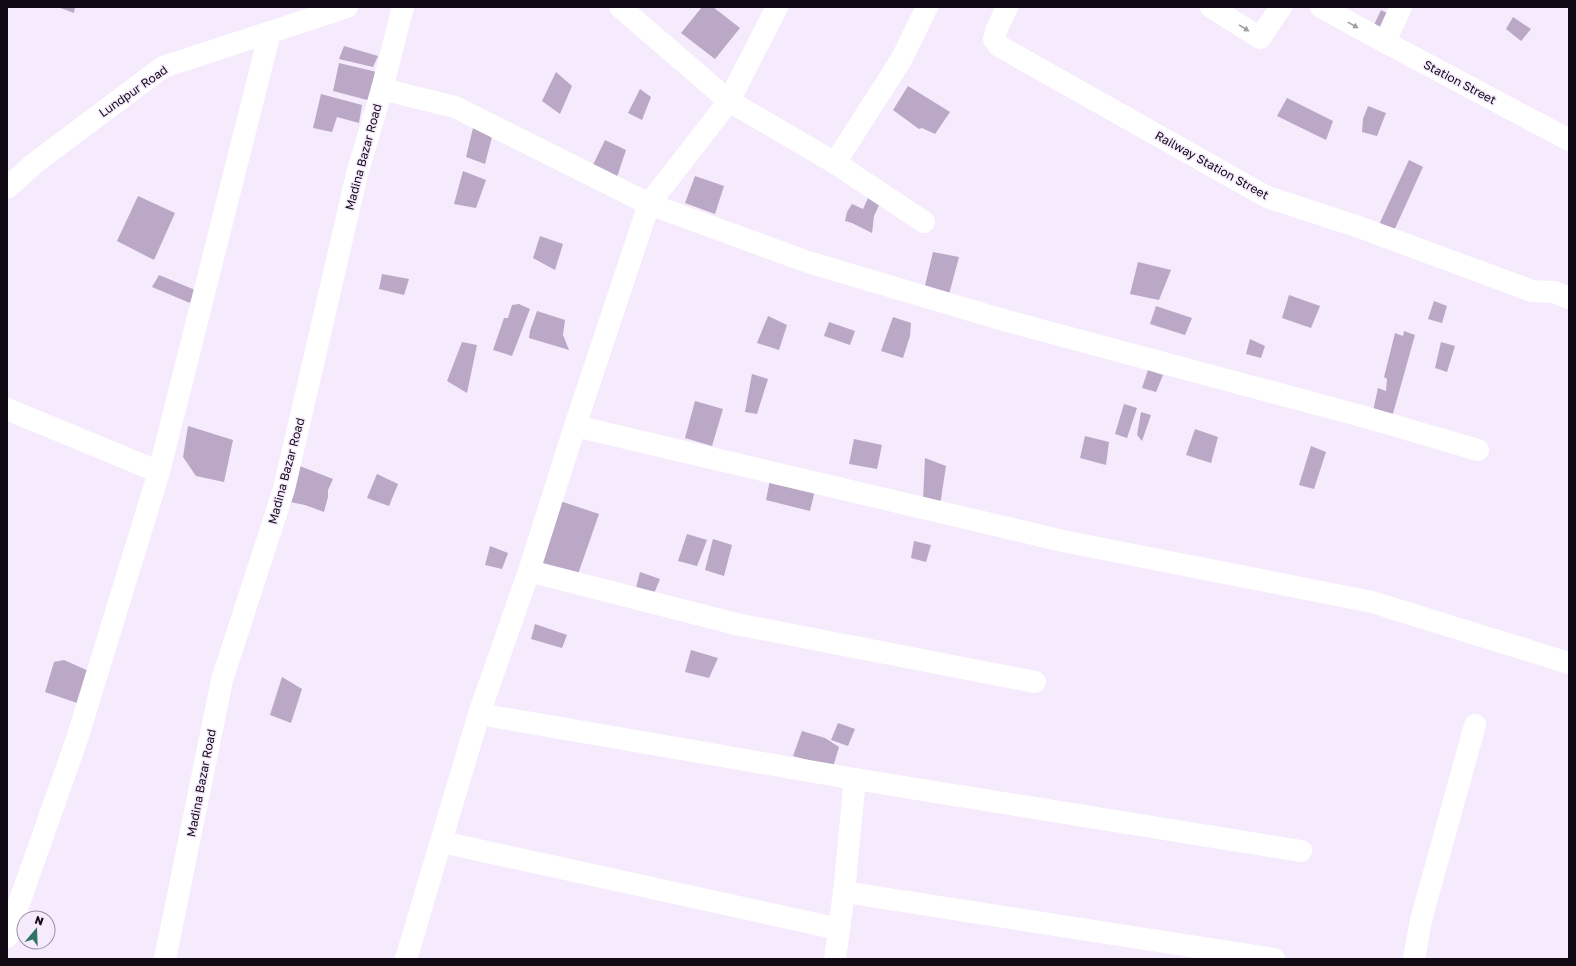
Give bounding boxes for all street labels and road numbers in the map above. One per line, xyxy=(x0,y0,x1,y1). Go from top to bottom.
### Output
street label: Station Street xyxy=(1421,57,1499,107)
street label: Lundpur Road xyxy=(96,62,170,120)
street label: Madina Bazar Road xyxy=(342,102,384,212)
street label: Railway Station Street xyxy=(1153,128,1272,203)
street label: Madina Bazar Road xyxy=(265,416,307,526)
street label: Madina Bazar Road xyxy=(183,728,219,838)

